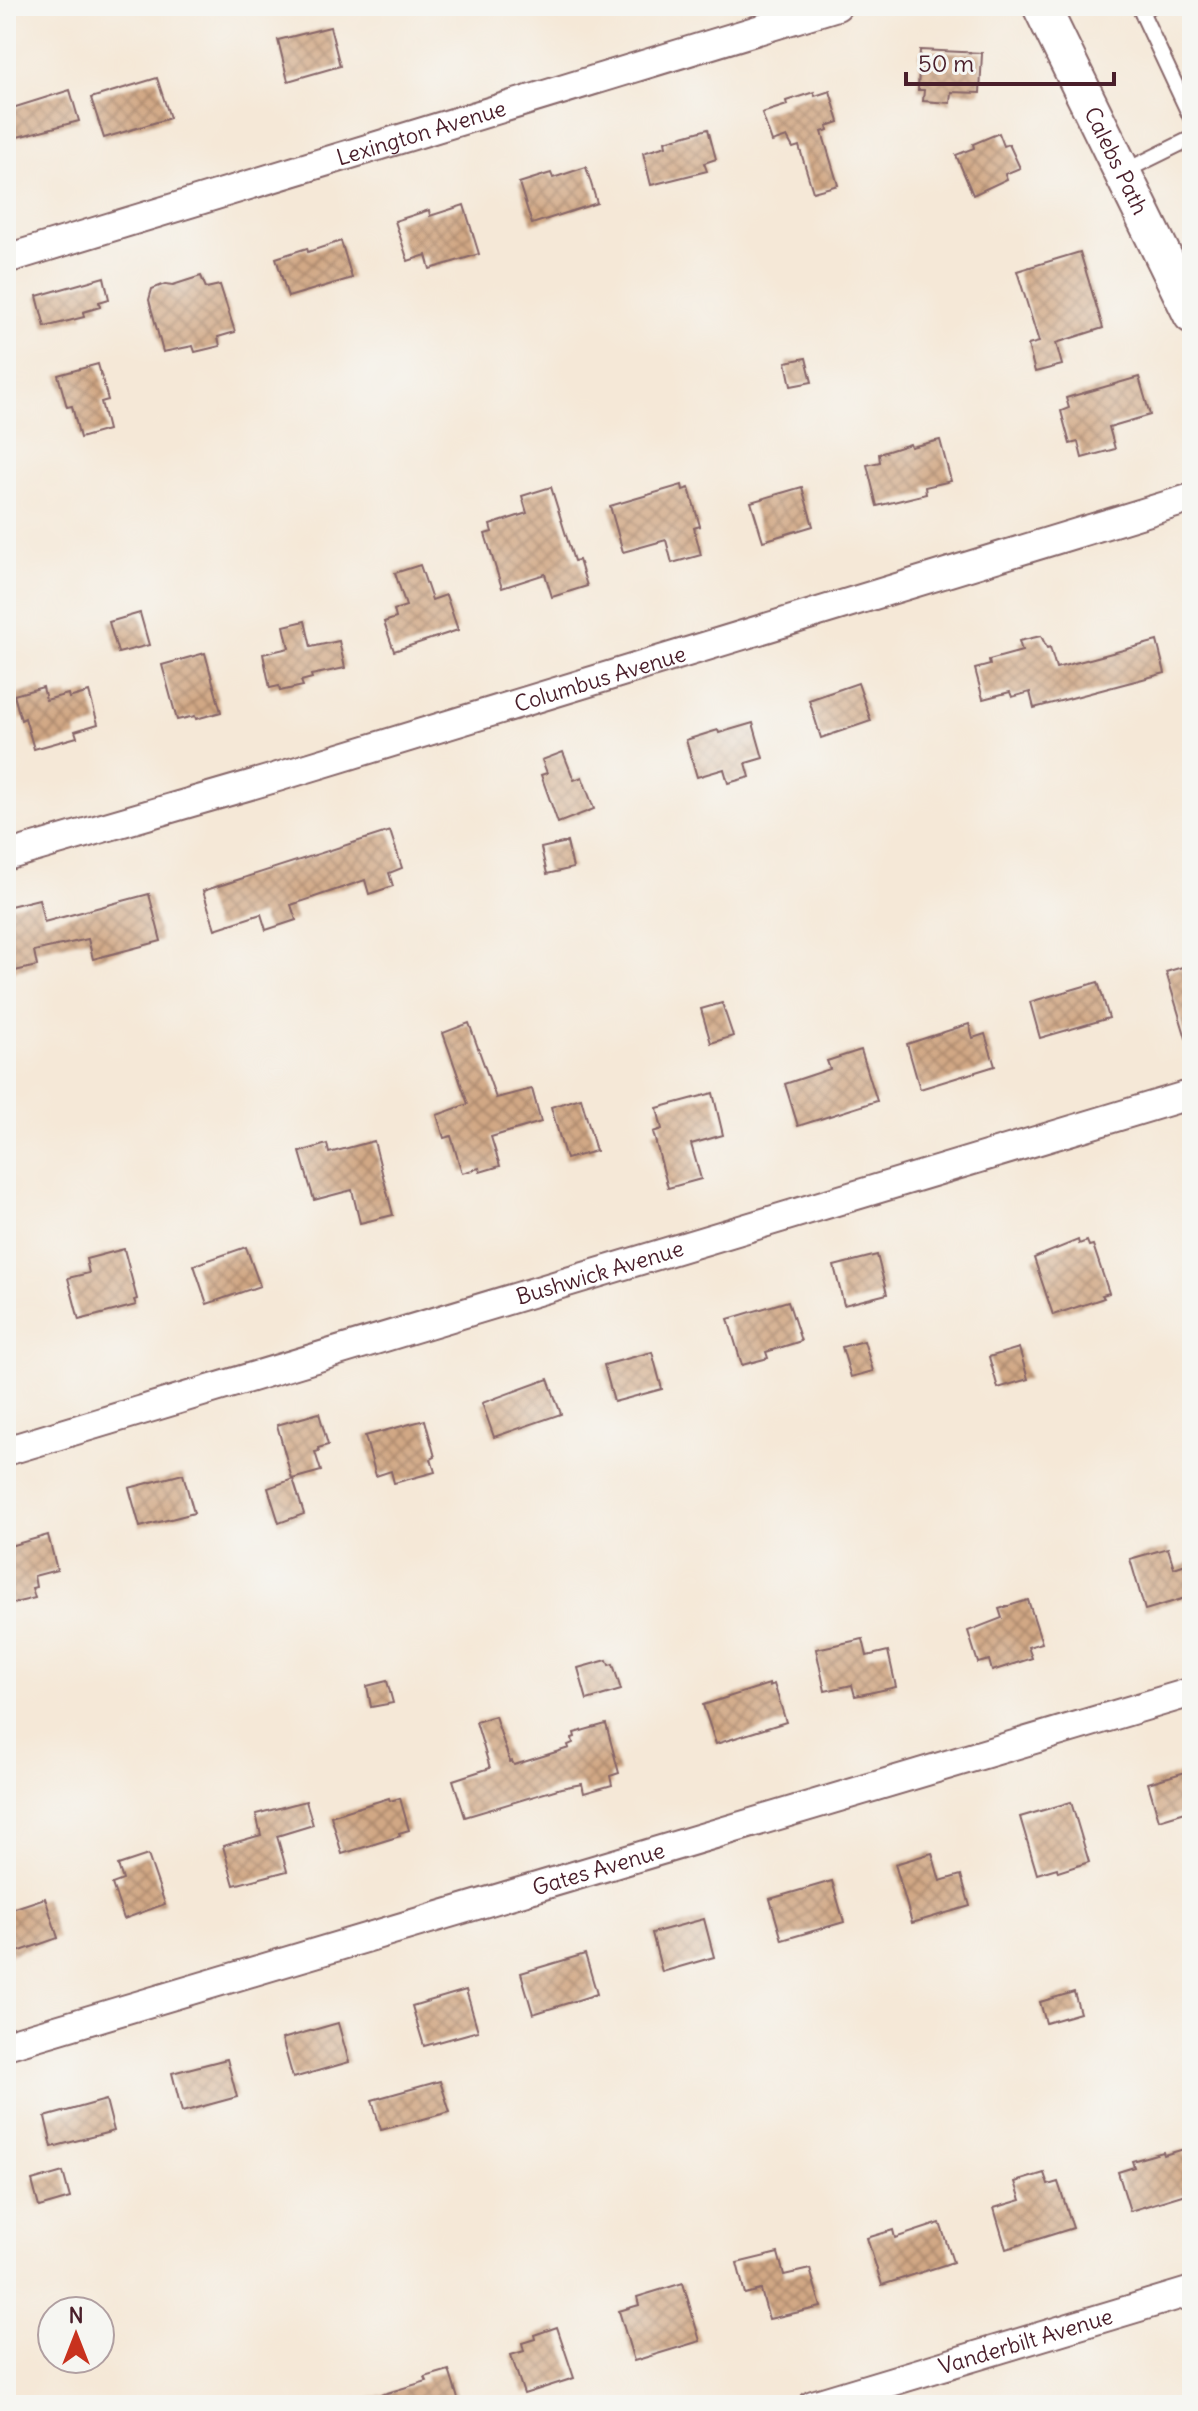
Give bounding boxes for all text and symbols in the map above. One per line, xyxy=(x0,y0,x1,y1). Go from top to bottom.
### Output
scale bar xyxy=(906,36,1114,86)
text: 50 m xyxy=(918,48,974,78)
street label: Lexington Avenue xyxy=(333,94,509,172)
street label: Calebs Path xyxy=(1078,102,1155,219)
street label: Columbus Avenue xyxy=(511,639,689,718)
street label: Bushwick Avenue xyxy=(513,1234,687,1311)
street label: Gates Avenue xyxy=(529,1836,668,1902)
north arrow xyxy=(36,2295,116,2375)
text: N xyxy=(68,2301,84,2329)
street label: Vanderbilt Avenue xyxy=(935,2302,1116,2380)

